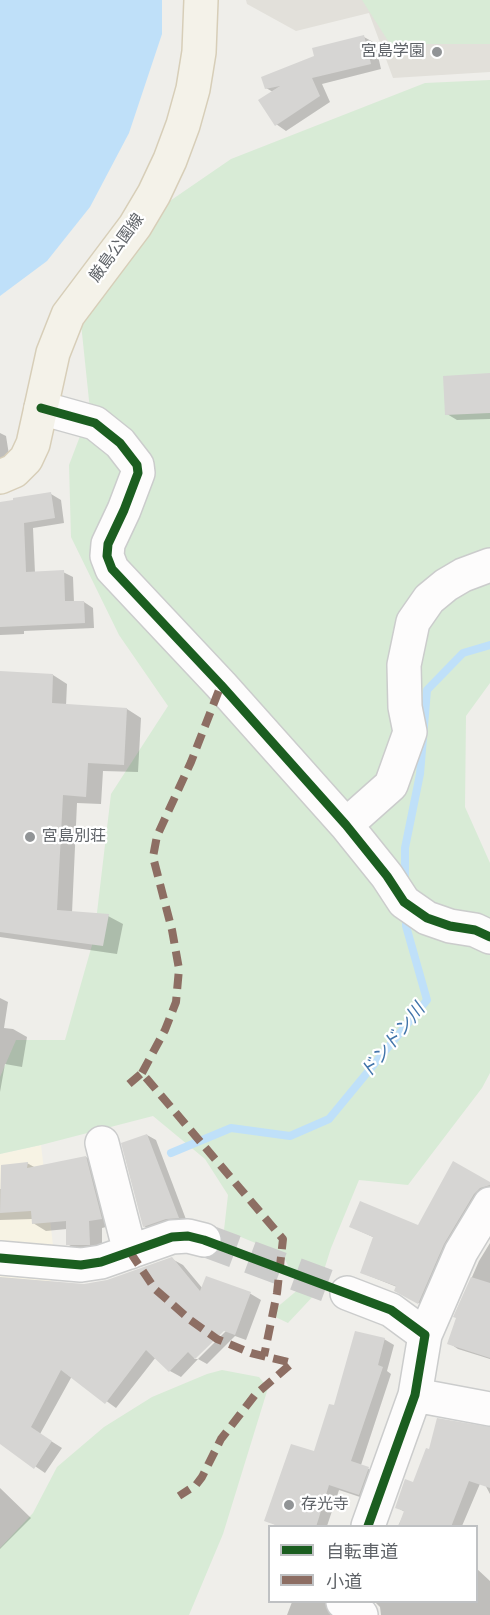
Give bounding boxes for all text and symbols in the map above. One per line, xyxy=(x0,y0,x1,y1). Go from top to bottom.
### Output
place label: 宮島学園 xyxy=(361,42,425,62)
marker: 宮島学園 xyxy=(430,45,444,59)
street label: 厳島公園線 xyxy=(86,210,148,286)
place label: 宮島別荘 xyxy=(42,827,106,847)
marker: 宮島別荘 xyxy=(23,830,37,844)
water label: ドンドン川 xyxy=(356,999,430,1083)
place label: 存光寺 xyxy=(301,1495,349,1515)
marker: 存光寺 xyxy=(282,1498,296,1512)
legend xyxy=(268,1525,478,1603)
text: 自転車道 xyxy=(326,1542,398,1562)
text: 小道 xyxy=(326,1572,362,1592)

